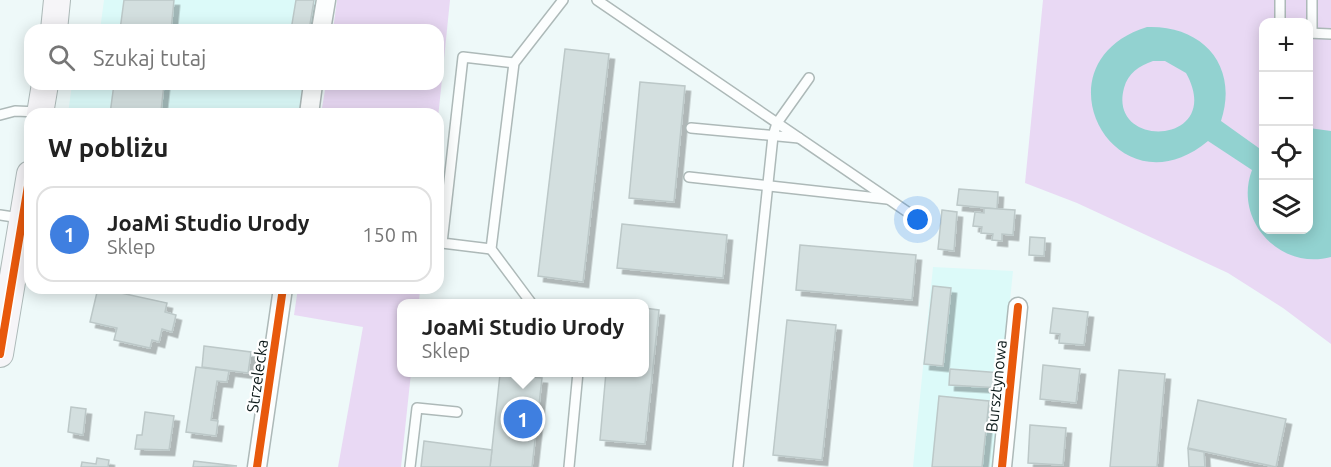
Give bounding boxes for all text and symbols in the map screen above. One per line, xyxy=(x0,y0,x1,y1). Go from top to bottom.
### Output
map controls xyxy=(1259,18,1313,234)
button: + xyxy=(1259,18,1313,72)
search box xyxy=(24,24,444,90)
icon: search xyxy=(45,41,78,74)
text: Szukaj tutaj xyxy=(93,45,206,70)
button: − xyxy=(1259,72,1313,126)
button: locate xyxy=(1259,126,1313,180)
text: W pobliżu xyxy=(48,133,169,162)
button: layers xyxy=(1259,180,1313,234)
your location xyxy=(903,205,932,234)
text: JoaMi Studio Urody xyxy=(107,210,310,235)
text: 1 xyxy=(64,223,75,246)
text: 150 m xyxy=(362,223,418,246)
text: Sklep xyxy=(107,235,156,258)
popup xyxy=(397,299,649,377)
text: JoaMi Studio Urody xyxy=(422,314,624,339)
street label: Strzelecka xyxy=(243,338,271,414)
text: Sklep xyxy=(422,339,470,362)
street label: Bursztynowa xyxy=(982,339,1010,433)
pin: 1 xyxy=(504,396,542,442)

